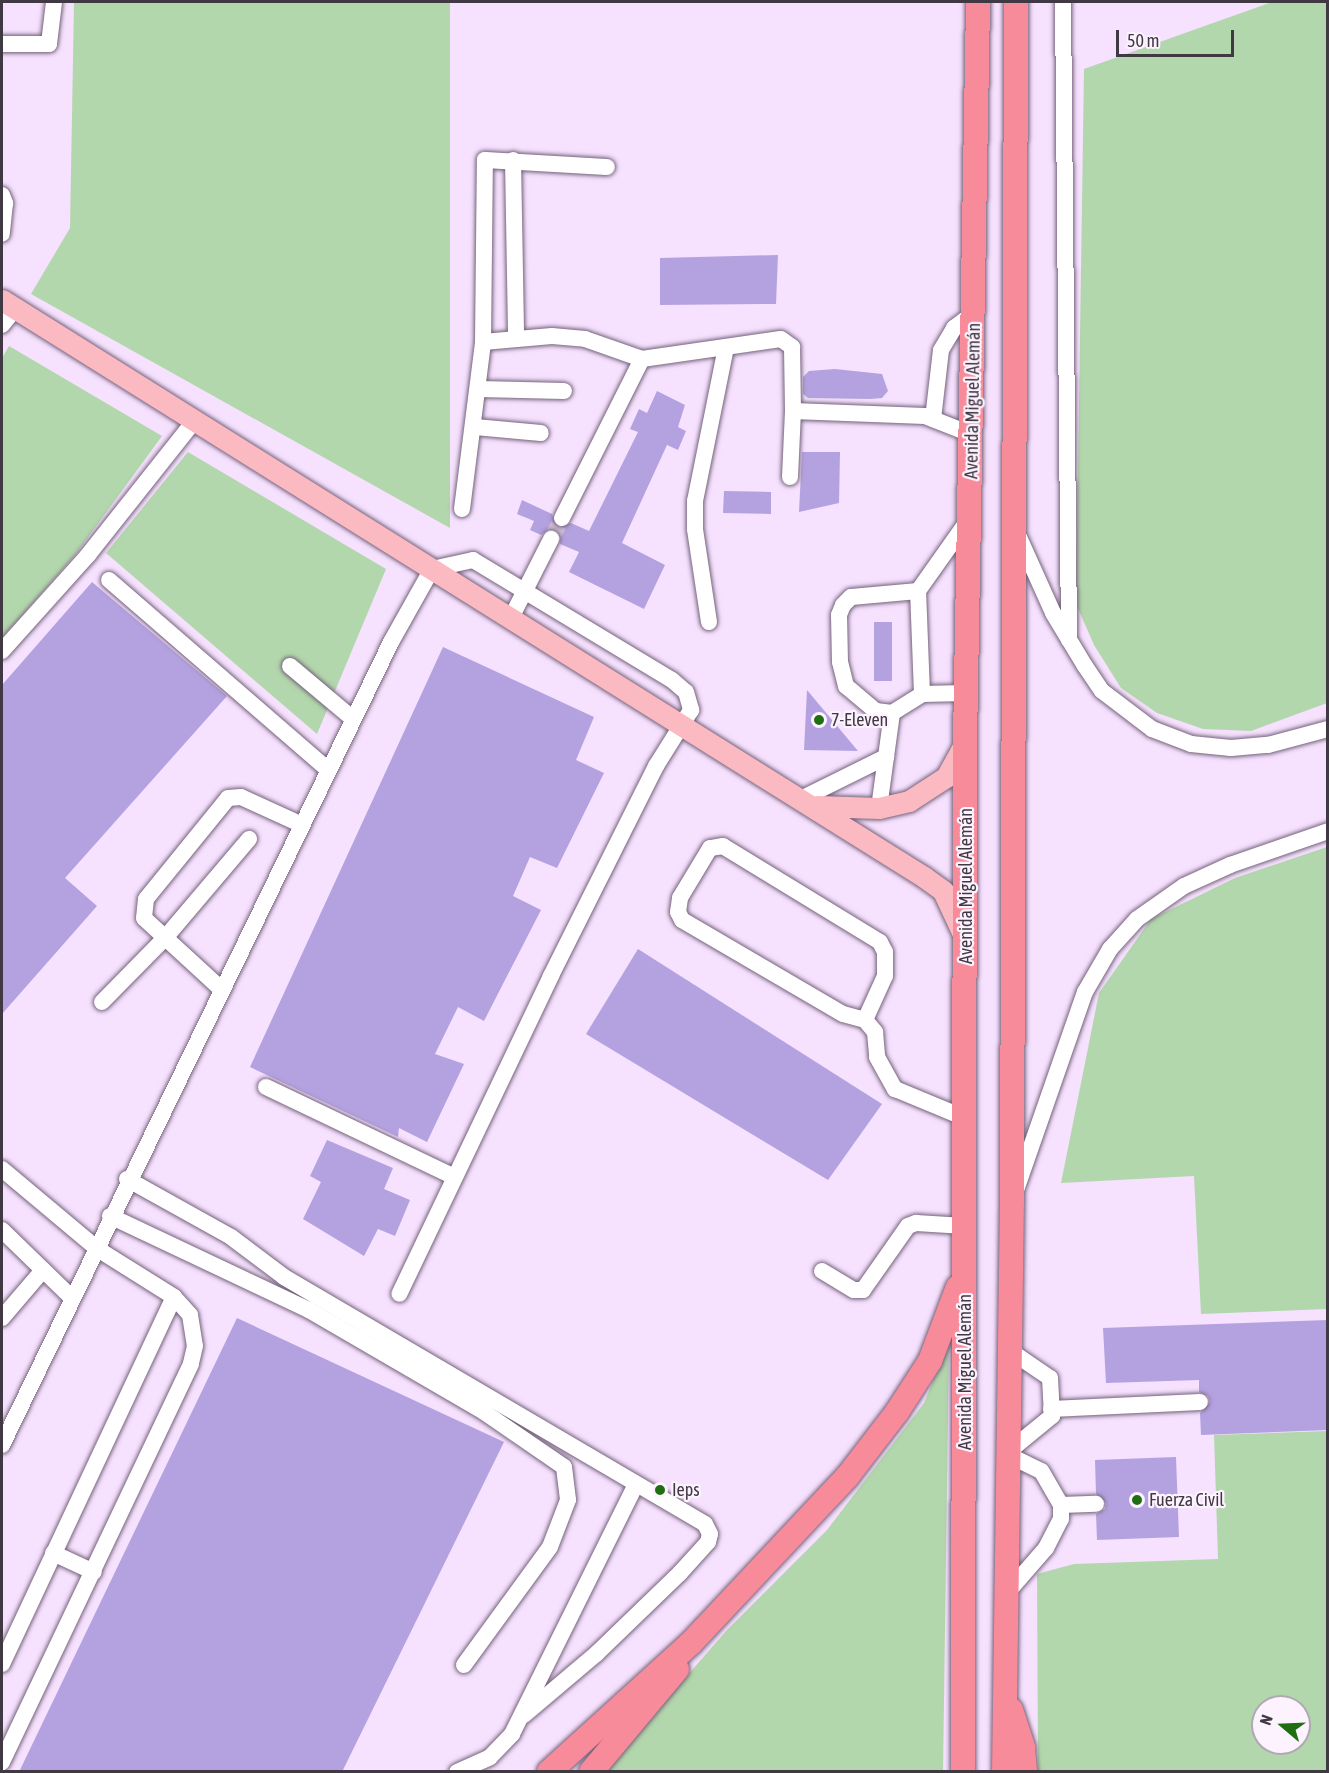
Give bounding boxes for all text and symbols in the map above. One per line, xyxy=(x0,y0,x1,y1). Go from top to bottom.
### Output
scale bar xyxy=(1119,18,1238,56)
text: 50 m xyxy=(1127,30,1159,51)
street label: Avenida Miguel Alemán xyxy=(961,323,985,479)
place label: 7-Eleven xyxy=(831,709,888,731)
marker: 7-Eleven xyxy=(812,713,826,727)
street label: Avenida Miguel Alemán xyxy=(955,808,977,964)
street label: Avenida Miguel Alemán xyxy=(954,1294,976,1450)
place label: Ieps xyxy=(672,1479,700,1501)
marker: Ieps xyxy=(653,1483,667,1497)
place label: Fuerza Civil xyxy=(1149,1489,1224,1511)
marker: Fuerza Civil xyxy=(1130,1493,1144,1507)
north arrow xyxy=(1251,1695,1311,1755)
text: N xyxy=(1256,1712,1276,1727)

